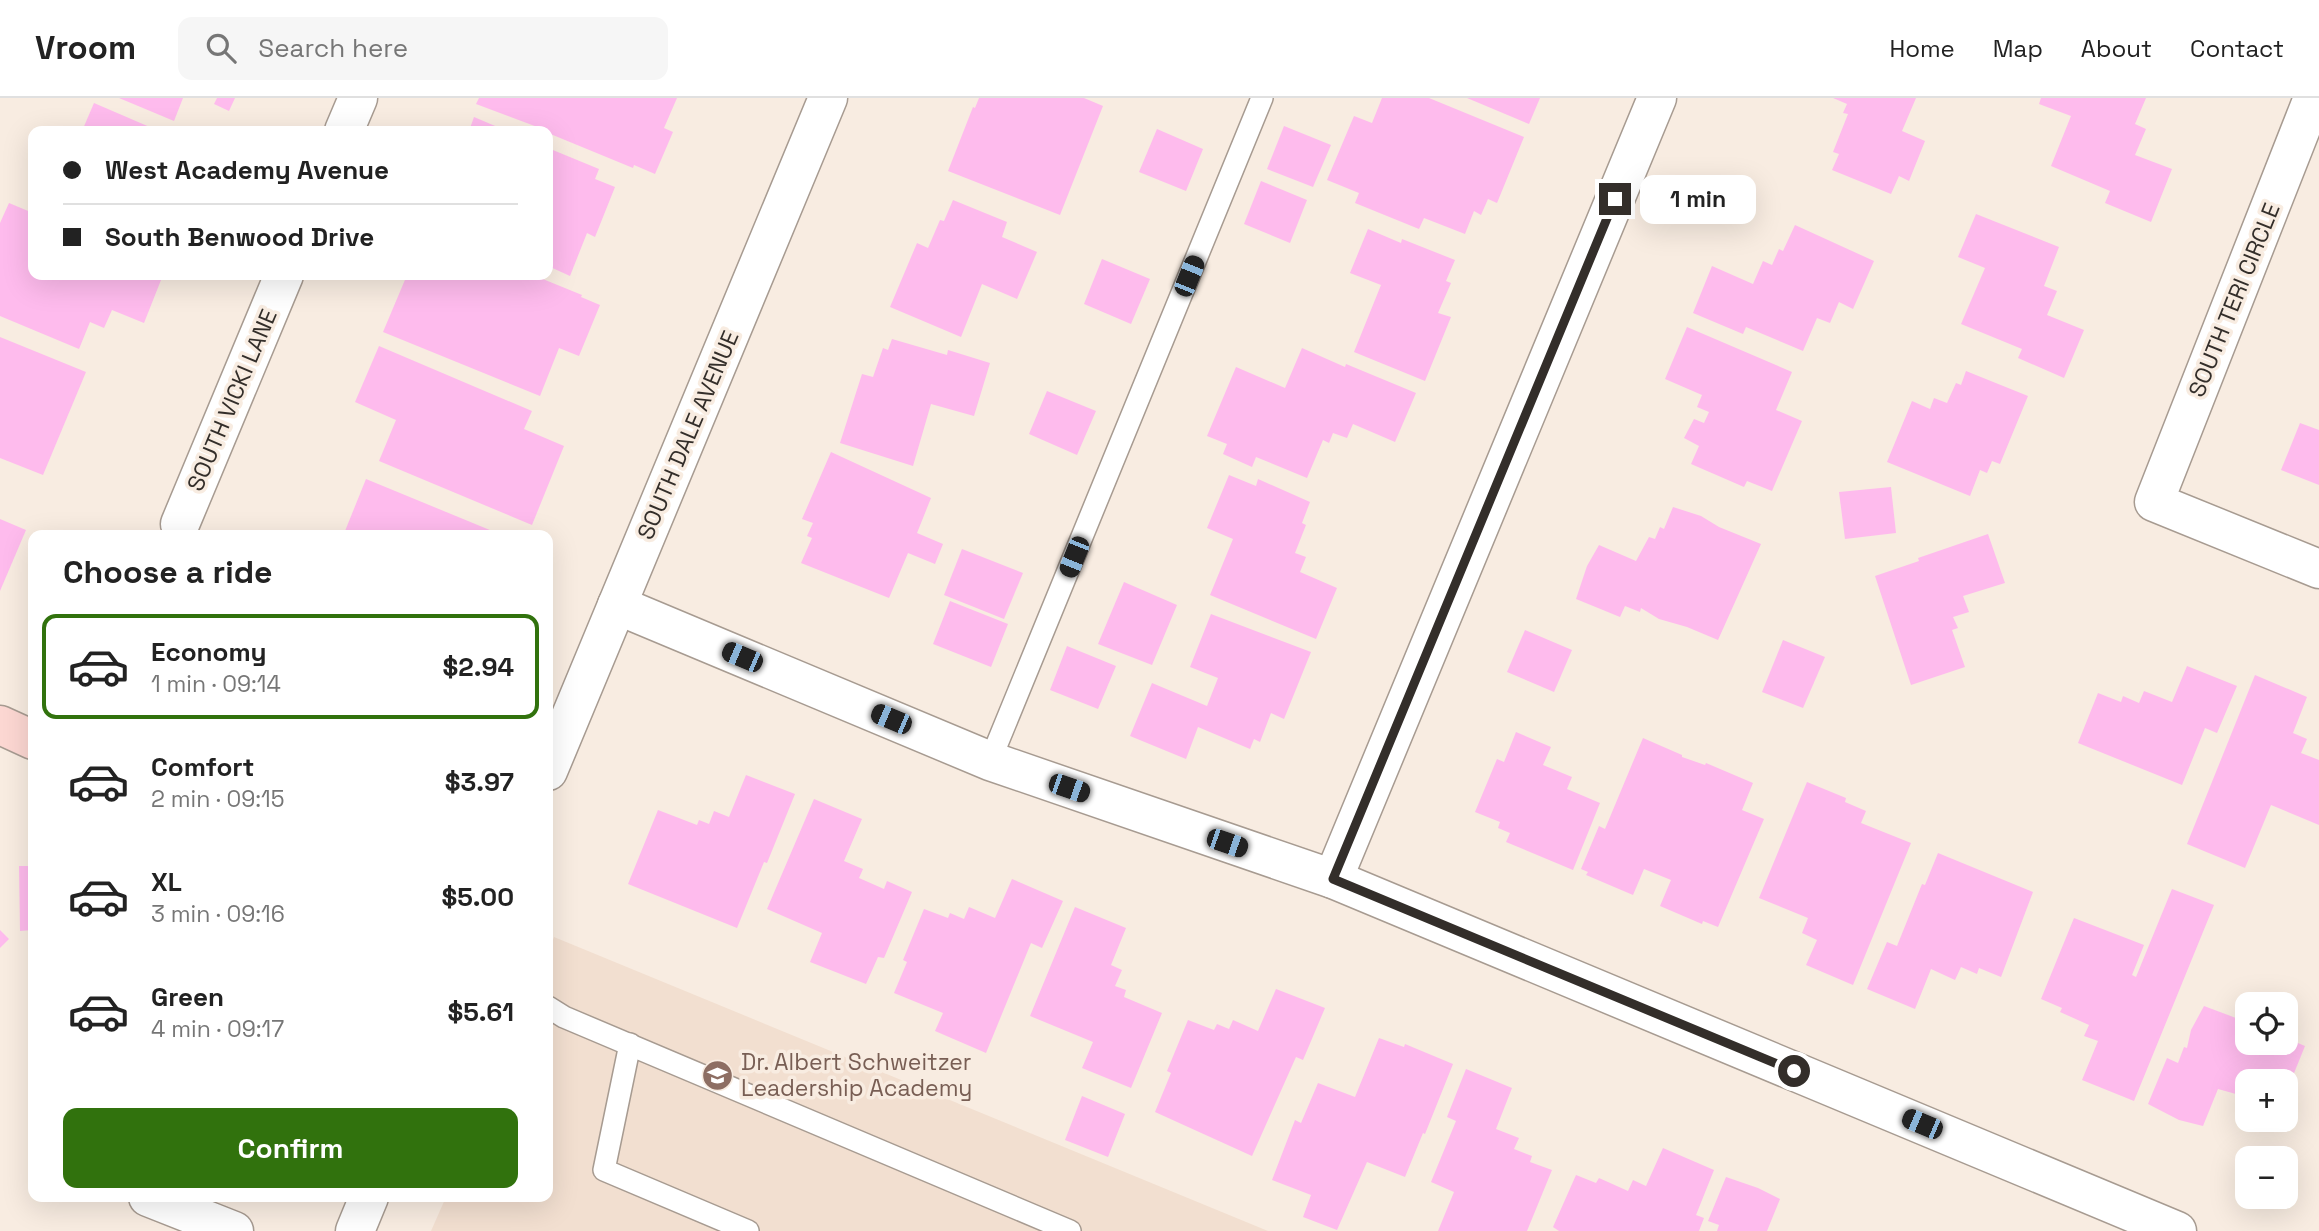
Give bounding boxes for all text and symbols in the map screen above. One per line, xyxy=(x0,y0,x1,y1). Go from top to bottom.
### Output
search box xyxy=(178,17,668,80)
text: Vroom xyxy=(35,27,136,69)
icon: search xyxy=(202,29,240,67)
text: Search here xyxy=(258,31,408,65)
text: Home xyxy=(1889,33,1955,64)
text: Map xyxy=(1993,33,2043,64)
text: About xyxy=(2081,33,2152,64)
text: Contact xyxy=(2190,33,2284,64)
text: West Academy Avenue xyxy=(105,153,389,187)
callout: 1 min xyxy=(1640,174,1755,224)
route end xyxy=(1599,183,1631,215)
text: 1 min xyxy=(1670,184,1726,214)
street label: SOUTH TERI CIRCLE xyxy=(2181,199,2287,401)
text: South Benwood Drive xyxy=(105,220,374,254)
car xyxy=(1172,253,1207,299)
street label: SOUTH VICKI LANE xyxy=(180,305,284,495)
street label: SOUTH DALE AVENUE xyxy=(630,326,746,544)
car xyxy=(1057,534,1092,580)
text: Choose a ride xyxy=(63,552,273,592)
icon: car xyxy=(67,635,130,698)
text: Economy xyxy=(151,635,267,669)
car xyxy=(719,639,766,675)
text: $2.94 xyxy=(442,650,514,684)
text: 1 min · 09:14 xyxy=(151,669,281,699)
car xyxy=(868,701,915,737)
icon: car xyxy=(67,750,130,813)
text: Comfort xyxy=(151,750,254,784)
text: $3.97 xyxy=(445,765,514,799)
car xyxy=(1046,771,1093,805)
text: 2 min · 09:15 xyxy=(151,784,284,814)
car xyxy=(1204,826,1251,860)
icon: car xyxy=(67,865,130,928)
text: XL xyxy=(151,865,182,899)
text: $5.00 xyxy=(442,880,514,914)
text: 3 min · 09:16 xyxy=(151,899,285,929)
icon: car xyxy=(67,980,130,1043)
text: Green xyxy=(151,980,224,1014)
map controls xyxy=(2235,992,2298,1209)
button: locate xyxy=(2235,992,2298,1055)
text: $5.61 xyxy=(447,995,514,1029)
text: 4 min · 09:17 xyxy=(151,1014,284,1044)
place label: Dr. Albert Schweitzer Leadership Academy xyxy=(741,1047,972,1103)
route start xyxy=(1778,1055,1810,1087)
school or university icon: Dr. Albert Schweitzer Leadership Academy xyxy=(701,1058,735,1092)
button: + xyxy=(2235,1069,2298,1132)
car xyxy=(1899,1106,1946,1142)
button: Confirm xyxy=(63,1108,518,1188)
button: − xyxy=(2235,1146,2298,1209)

